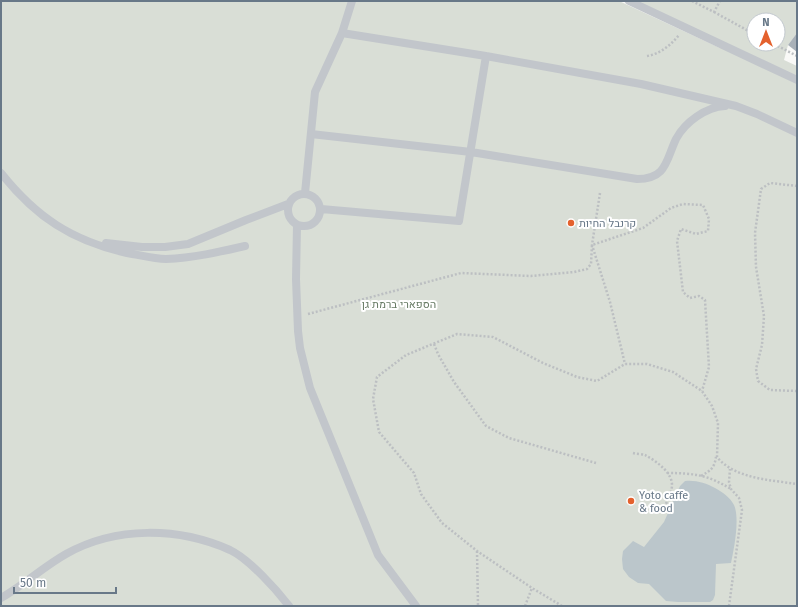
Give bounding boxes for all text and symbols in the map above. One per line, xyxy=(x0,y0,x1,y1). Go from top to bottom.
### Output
north arrow xyxy=(746,12,786,52)
text: N xyxy=(762,16,770,29)
place label: קרנבל החיות xyxy=(579,217,636,230)
marker: קרנבל החיות xyxy=(566,218,576,228)
park label: הספארי ברמת גן xyxy=(362,298,436,311)
place label: Yoto caffe & food xyxy=(639,489,688,515)
marker: Yoto caffe & food xyxy=(626,496,636,506)
scale bar xyxy=(14,569,116,595)
text: 50 m xyxy=(20,576,46,590)

